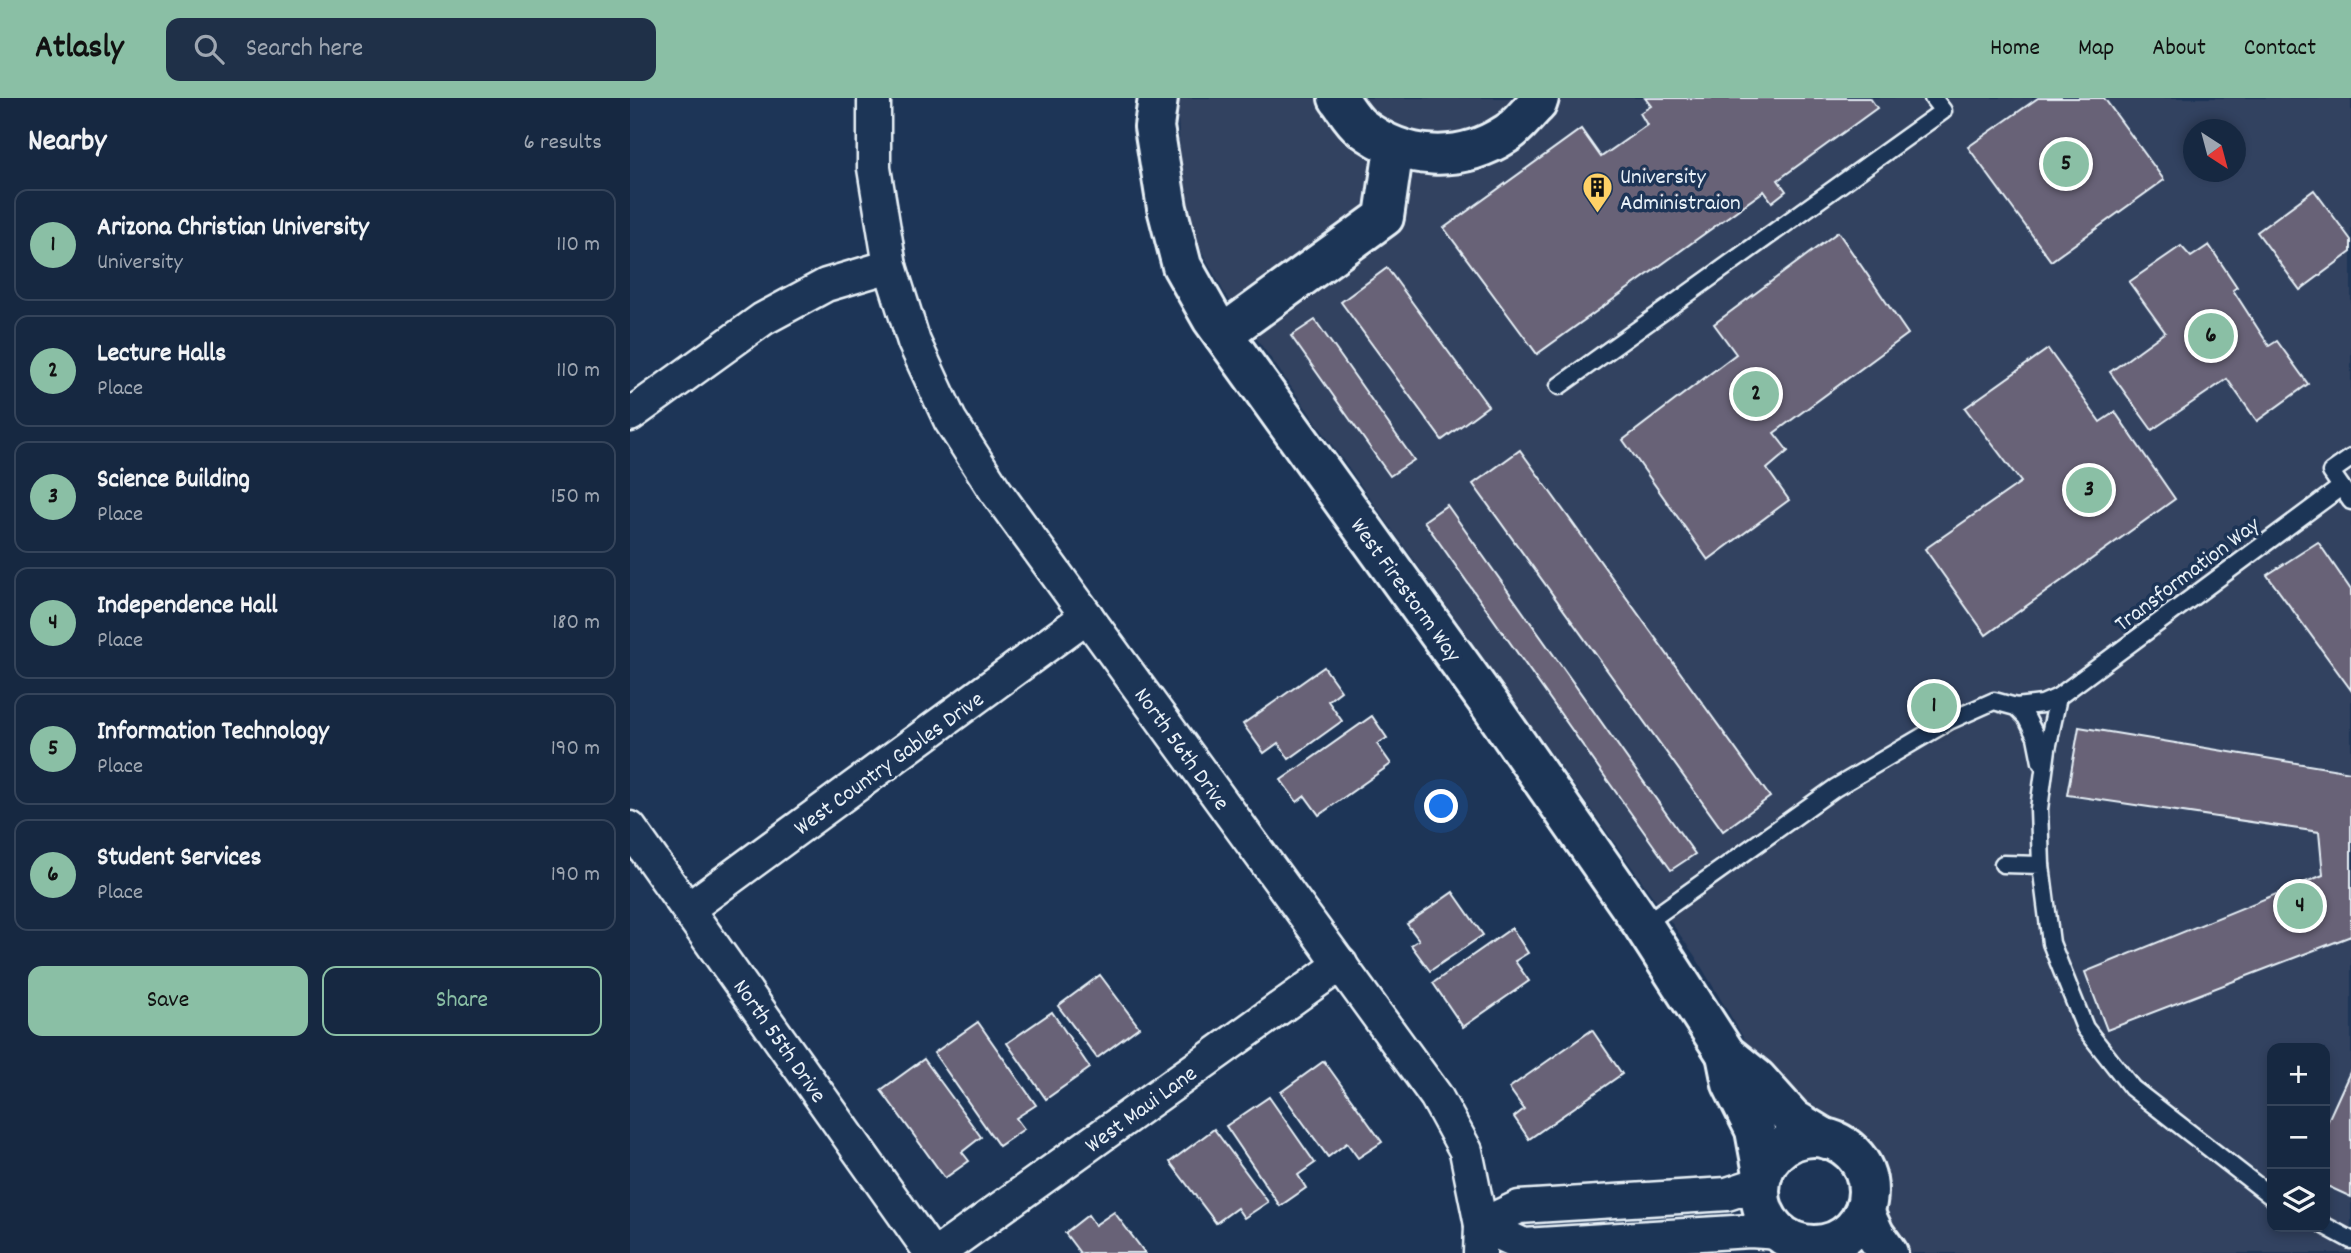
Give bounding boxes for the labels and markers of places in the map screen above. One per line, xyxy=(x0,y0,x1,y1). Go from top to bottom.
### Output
pin: 5 xyxy=(2043,138,2089,190)
place label: University Administraion xyxy=(1620,162,1741,221)
building icon: University Administraion xyxy=(1580,171,1614,215)
pin: 6 xyxy=(2188,310,2234,362)
pin: 2 xyxy=(1733,368,1779,420)
pin: 3 xyxy=(2066,464,2112,516)
pin: 1 xyxy=(1911,680,1957,732)
pin: 4 xyxy=(2277,880,2323,932)

